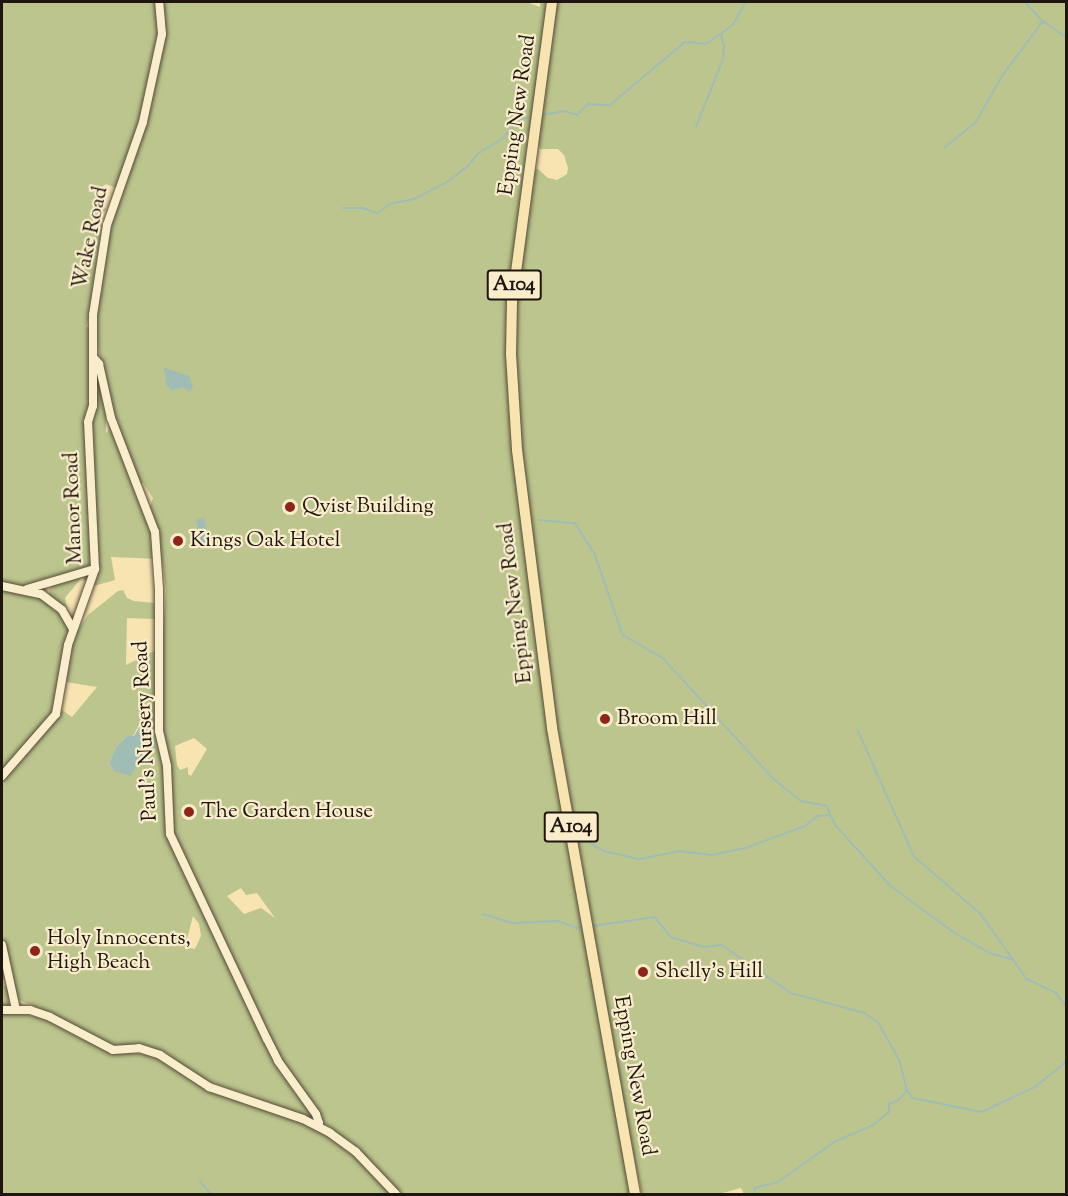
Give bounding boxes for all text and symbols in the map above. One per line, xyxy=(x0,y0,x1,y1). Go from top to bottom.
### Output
street label: Epping New Road xyxy=(494,33,542,197)
street label: Wake Road xyxy=(68,184,114,292)
road number: A104 xyxy=(486,268,542,302)
street label: Manor Road xyxy=(59,451,89,565)
place label: Qvist Building xyxy=(302,494,434,520)
marker: Qvist Building xyxy=(283,500,297,514)
street label: Epping New Road xyxy=(494,521,538,685)
place label: Kings Oak Hotel xyxy=(190,528,341,554)
marker: Kings Oak Hotel xyxy=(171,534,185,548)
street label: Paul's Nursery Road xyxy=(129,640,163,822)
place label: Broom Hill xyxy=(617,706,717,732)
marker: Broom Hill xyxy=(598,712,612,726)
place label: The Garden House xyxy=(201,799,373,825)
marker: The Garden House xyxy=(182,805,196,819)
road number: A104 xyxy=(542,810,600,844)
place label: Holy Innocents, High Beach xyxy=(47,926,191,976)
marker: Holy Innocents, High Beach xyxy=(28,944,42,958)
place label: Shelly's Hill xyxy=(655,959,763,985)
marker: Shelly's Hill xyxy=(636,965,650,979)
street label: Epping New Road xyxy=(608,994,660,1158)

